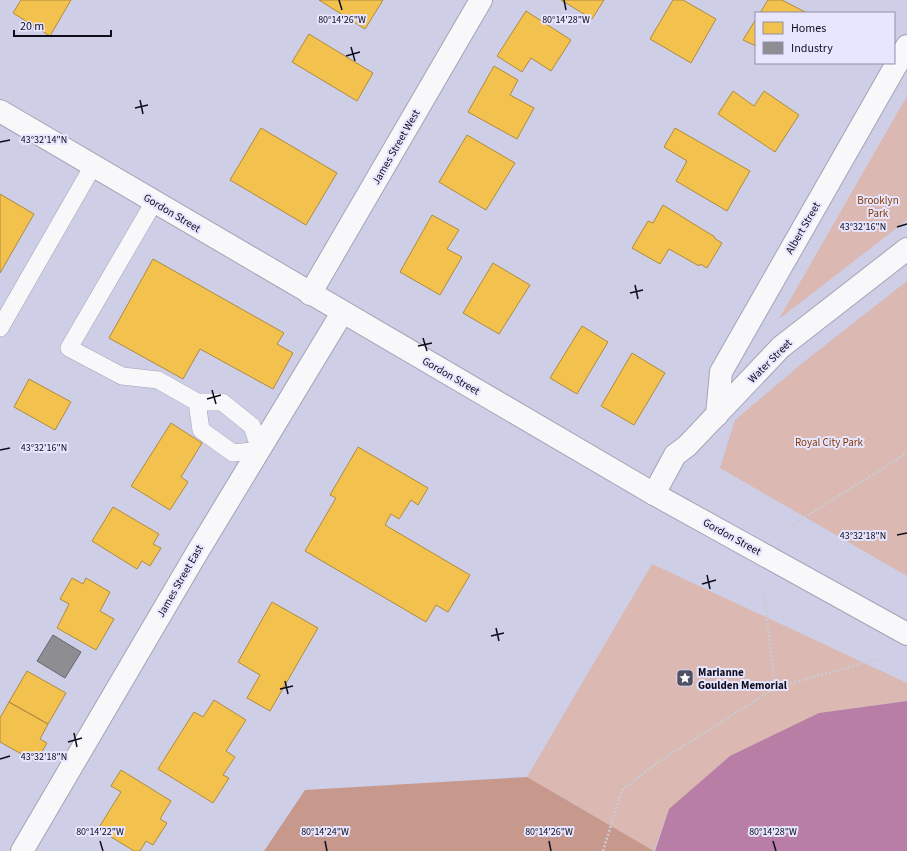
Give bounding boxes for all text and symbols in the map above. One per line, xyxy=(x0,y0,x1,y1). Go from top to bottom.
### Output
scale bar xyxy=(14,12,111,38)
legend xyxy=(755,12,895,64)
text: 80°14'26"W xyxy=(318,13,366,27)
text: 80°14'28"W xyxy=(542,13,590,27)
text: 20 m xyxy=(20,18,44,35)
text: Homes xyxy=(791,20,826,37)
text: Industry xyxy=(791,40,833,57)
street label: James Street West xyxy=(368,107,424,187)
text: 43°32'14"N xyxy=(21,133,67,147)
street label: Gordon Street xyxy=(141,190,204,236)
park label: Brooklyn Park xyxy=(857,193,899,221)
street label: Albert Street xyxy=(782,199,824,257)
text: 43°32'16"N xyxy=(840,220,886,234)
street label: Water Street xyxy=(745,336,795,386)
street label: Gordon Street xyxy=(419,353,483,399)
park label: Royal City Park xyxy=(795,435,864,450)
text: 43°32'16"N xyxy=(21,441,67,455)
street label: Gordon Street xyxy=(700,515,764,559)
text: 43°32'18"N xyxy=(840,529,886,543)
street label: James Street East xyxy=(153,542,207,620)
place label: Marianne Goulden Memorial xyxy=(698,665,788,693)
place icon: Marianne Goulden Memorial xyxy=(675,668,695,688)
text: 43°32'18"N xyxy=(21,750,67,764)
text: 80°14'22"W xyxy=(76,825,124,839)
text: 80°14'24"W xyxy=(301,825,349,839)
text: 80°14'26"W xyxy=(525,825,573,839)
text: 80°14'28"W xyxy=(749,825,797,839)

